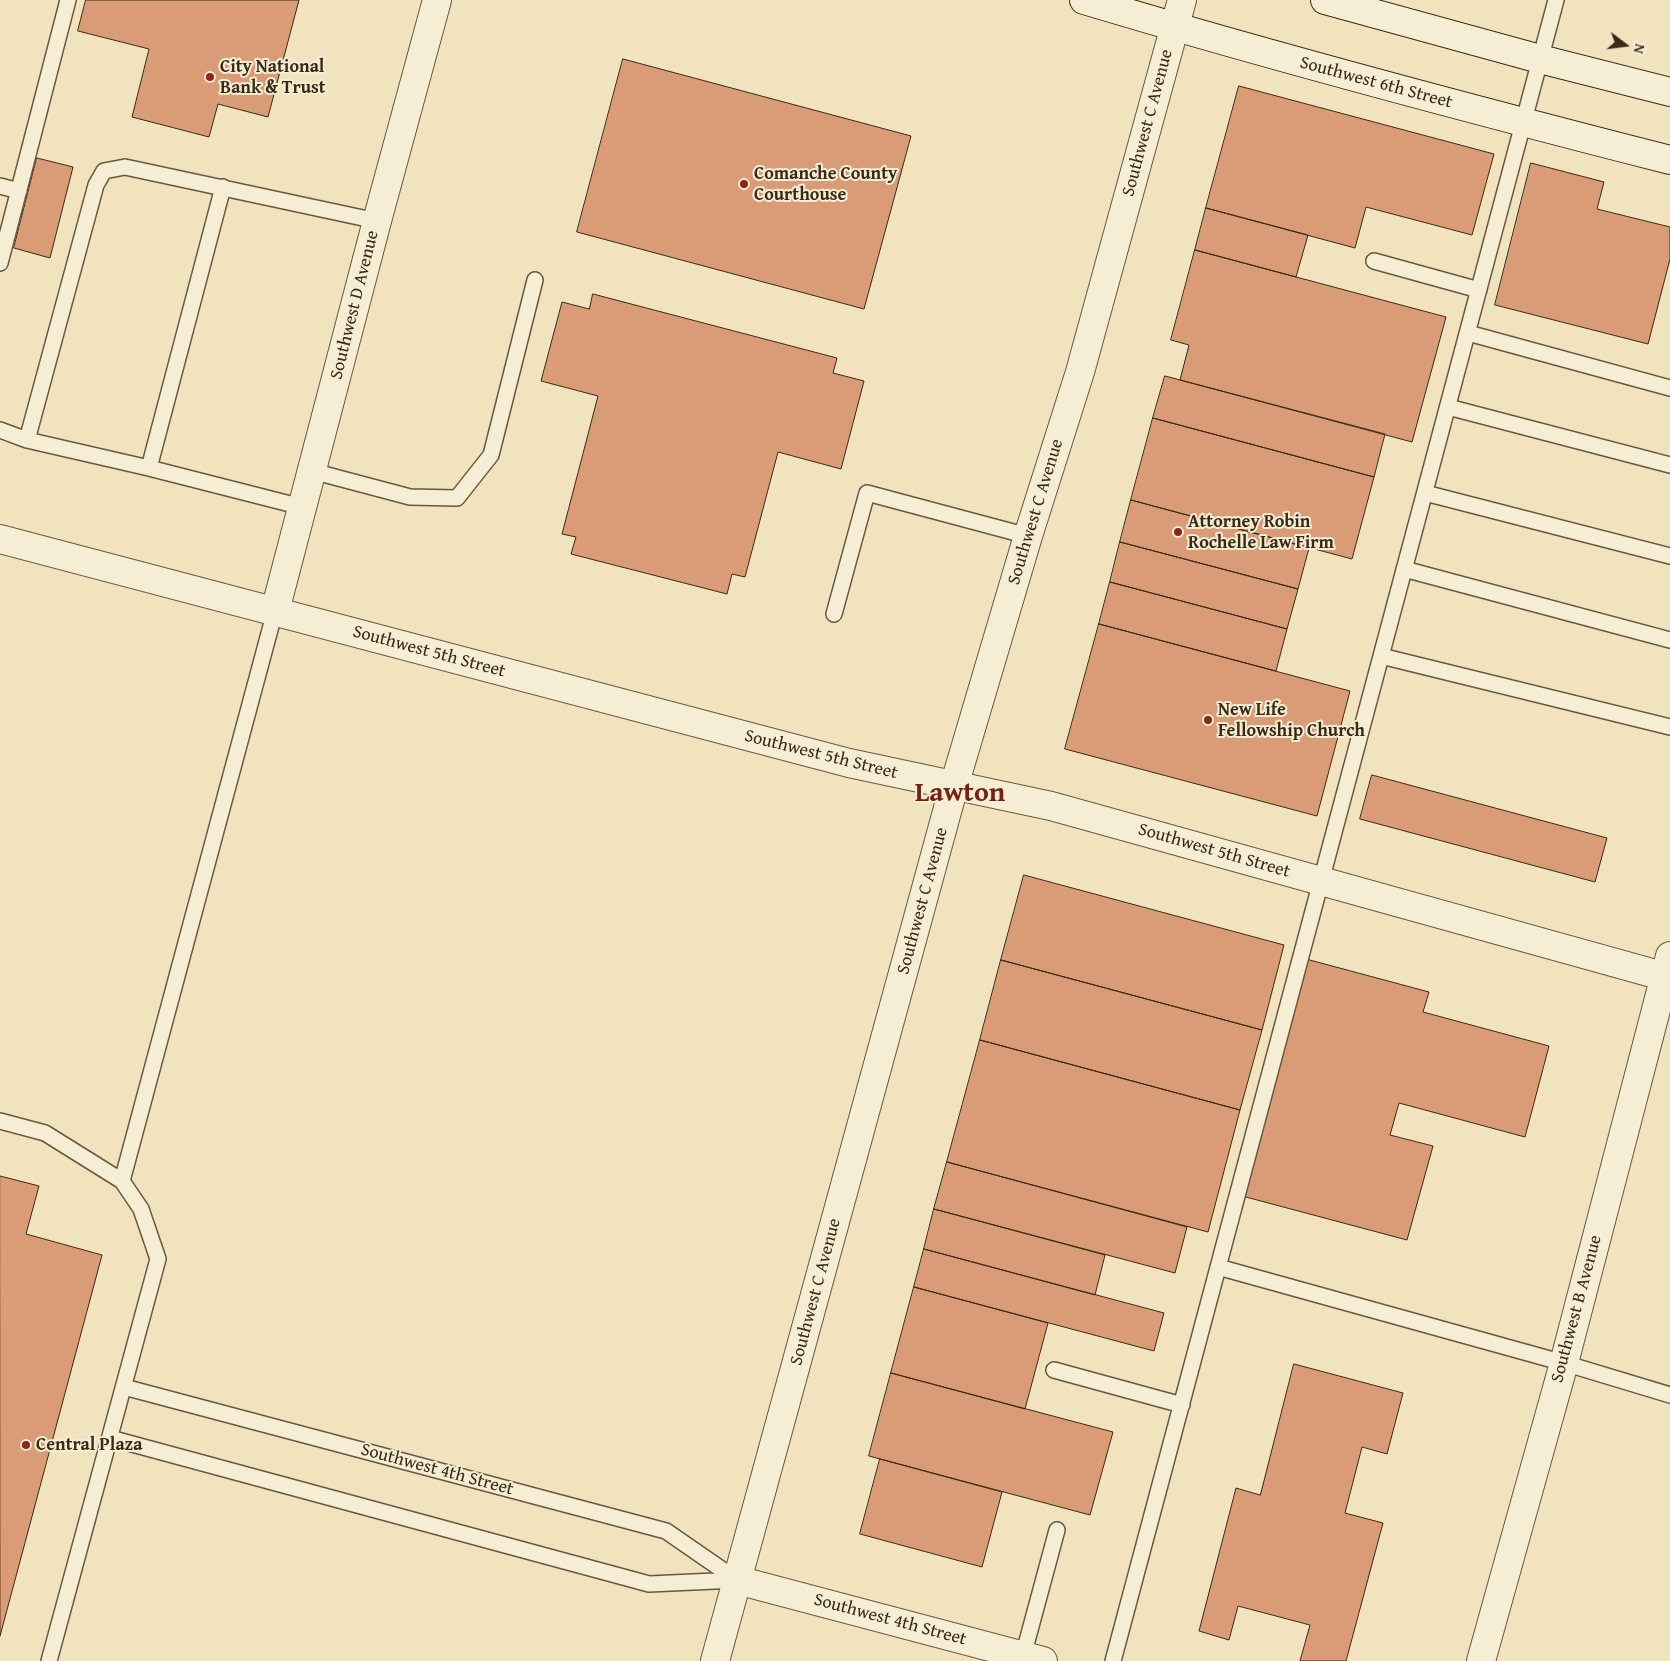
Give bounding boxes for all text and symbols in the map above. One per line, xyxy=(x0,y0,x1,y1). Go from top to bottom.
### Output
north arrow xyxy=(1600,20,1650,70)
text: N xyxy=(1629,42,1650,56)
street label: Southwest C Avenue xyxy=(1118,47,1178,199)
street label: Southwest 6th Street xyxy=(1297,52,1455,114)
place label: City National Bank & Trust xyxy=(220,56,326,98)
marker: City National Bank & Trust xyxy=(204,71,216,83)
place label: Comanche County Courthouse xyxy=(754,163,897,205)
marker: Comanche County Courthouse xyxy=(738,178,750,190)
street label: Southwest D Avenue xyxy=(326,228,384,382)
street label: Southwest C Avenue xyxy=(1004,436,1068,588)
place label: Attorney Robin Rochelle Law Firm xyxy=(1188,511,1334,554)
marker: Attorney Robin Rochelle Law Firm xyxy=(1172,526,1184,538)
street label: Southwest 5th Street xyxy=(350,621,508,683)
place label: New Life Fellowship Church xyxy=(1218,699,1365,742)
marker: New Life Fellowship Church xyxy=(1202,714,1214,726)
street label: Southwest 5th Street xyxy=(742,726,900,784)
district label: Lawton xyxy=(915,777,1005,811)
street label: Southwest 5th Street xyxy=(1136,819,1292,883)
street label: Southwest C Avenue xyxy=(893,825,953,977)
street label: Southwest C Avenue xyxy=(786,1216,846,1368)
street label: Southwest B Avenue xyxy=(1547,1233,1607,1385)
place label: Central Plaza xyxy=(36,1434,142,1456)
marker: Central Plaza xyxy=(20,1439,32,1451)
street label: Southwest 4th Street xyxy=(358,1439,516,1501)
street label: Southwest 4th Street xyxy=(811,1589,969,1651)

